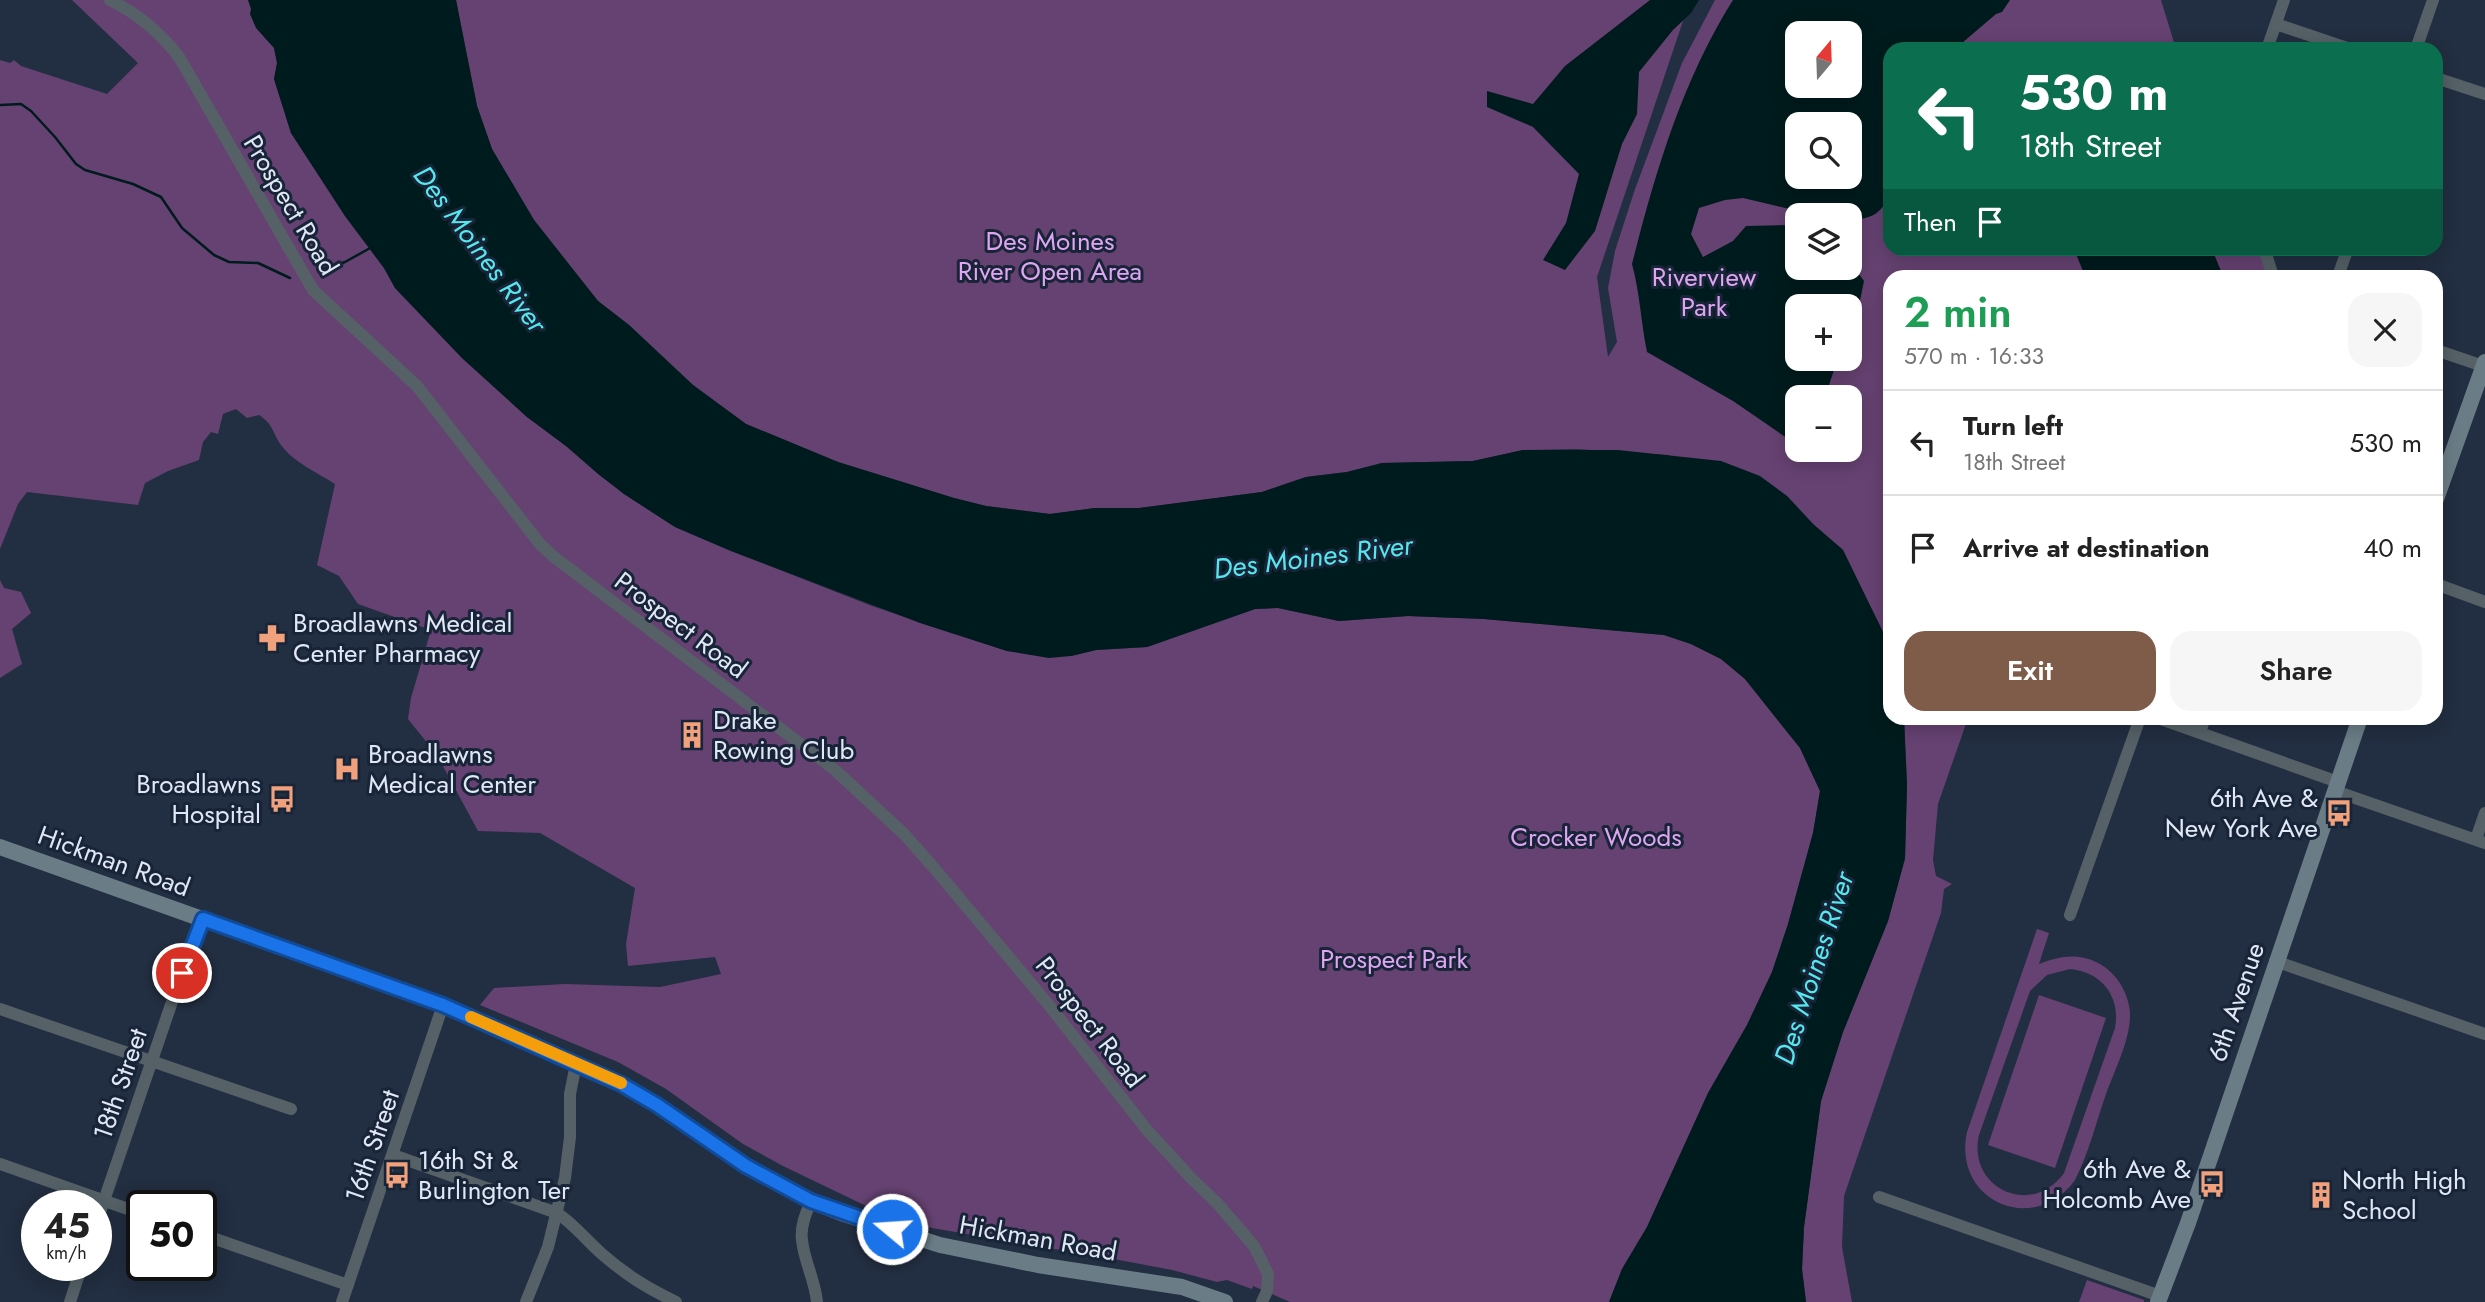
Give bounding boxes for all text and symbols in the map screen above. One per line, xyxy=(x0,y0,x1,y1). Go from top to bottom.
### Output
north arrow xyxy=(1785,21,1862,98)
map controls xyxy=(1785,21,1862,462)
text: 530 m xyxy=(2019,58,2168,128)
icon: left xyxy=(1904,70,1995,161)
button: search xyxy=(1785,112,1862,189)
text: 18th Street xyxy=(2019,123,2161,169)
street label: Prospect Road xyxy=(234,128,348,282)
water label: Des Moines River xyxy=(403,157,558,343)
button: layers xyxy=(1785,203,1862,280)
text: Then xyxy=(1904,203,1957,241)
icon: arrive xyxy=(1971,203,2009,241)
park label: Des Moines River Open Area xyxy=(958,222,1142,290)
park label: Riverview Park xyxy=(1652,258,1756,326)
text: 2 min xyxy=(1904,282,2012,343)
button: close xyxy=(2348,293,2422,367)
button: + xyxy=(1785,294,1862,371)
text: 570 m · 16:33 xyxy=(1904,339,2044,373)
button: − xyxy=(1785,385,1862,462)
text: Turn left xyxy=(1963,407,2063,445)
icon: left xyxy=(1904,424,1942,462)
text: 530 m xyxy=(2349,424,2422,462)
text: 18th Street xyxy=(1963,445,2065,479)
water label: Des Moines River xyxy=(1211,524,1417,590)
icon: arrive xyxy=(1904,529,1942,567)
text: Arrive at destination xyxy=(1963,529,2210,567)
text: 40 m xyxy=(2363,529,2422,567)
street label: Prospect Road xyxy=(607,562,755,688)
place label: Broadlawns Medical Center Pharmacy xyxy=(293,604,512,672)
pharmacy icon: Broadlawns Medical Center Pharmacy xyxy=(257,623,287,653)
button: Exit xyxy=(1904,631,2156,711)
button: Share xyxy=(2170,631,2422,711)
place label: Drake Rowing Club xyxy=(713,701,854,769)
building icon: Drake Rowing Club xyxy=(677,720,707,750)
place label: Broadlawns Medical Center xyxy=(368,735,536,803)
hospital icon: Broadlawns Medical Center xyxy=(332,754,362,784)
place label: Broadlawns Hospital xyxy=(136,765,261,833)
place label: 6th Ave & New York Ave xyxy=(2165,779,2318,847)
bus stop icon: Broadlawns Hospital xyxy=(267,784,297,814)
bus stop icon: 6th Ave & New York Ave xyxy=(2324,798,2354,828)
street label: Hickman Road xyxy=(33,816,195,906)
park label: Crocker Woods xyxy=(1510,818,1682,856)
water label: Des Moines River xyxy=(1764,865,1865,1070)
street label: 6th Avenue xyxy=(2198,937,2274,1067)
park label: Prospect Park xyxy=(1320,940,1469,978)
pin xyxy=(152,943,212,1003)
street label: Prospect Road xyxy=(1026,948,1154,1096)
icon: arrive xyxy=(163,954,201,992)
street label: 18th Street xyxy=(83,1022,157,1145)
street label: 16th Street xyxy=(335,1084,409,1207)
place label: 16th St & Burlington Ter xyxy=(418,1141,570,1209)
place label: 6th Ave & Holcomb Ave xyxy=(2042,1150,2191,1218)
bus stop icon: 16th St & Burlington Ter xyxy=(382,1160,412,1190)
place label: North High School xyxy=(2342,1161,2467,1229)
bus stop icon: 6th Ave & Holcomb Ave xyxy=(2197,1169,2227,1199)
building icon: North High School xyxy=(2306,1180,2336,1210)
speed limit sign: 50 xyxy=(126,1190,217,1281)
position arrow xyxy=(855,1192,929,1266)
text: 45 xyxy=(43,1201,90,1251)
street label: Hickman Road xyxy=(956,1205,1120,1271)
text: km/h xyxy=(46,1240,87,1266)

